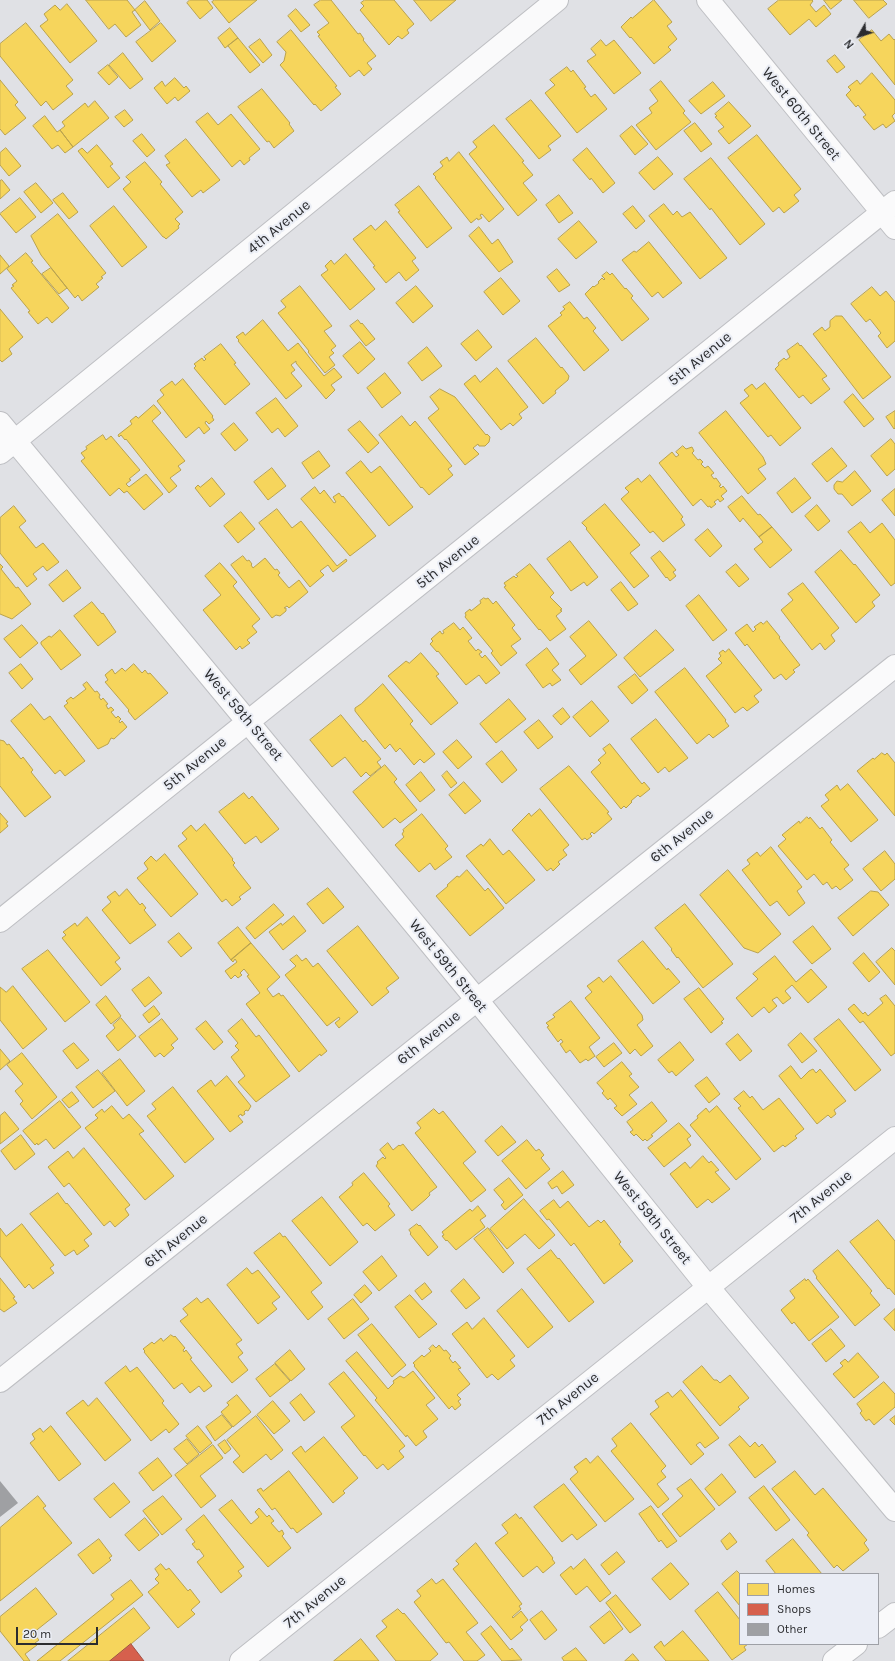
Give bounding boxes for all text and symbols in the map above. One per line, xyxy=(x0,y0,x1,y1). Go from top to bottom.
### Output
north arrow xyxy=(839,16,879,56)
text: N xyxy=(842,37,857,51)
street label: West 60th Street xyxy=(758,64,844,164)
street label: 4th Avenue xyxy=(244,196,314,258)
street label: 5th Avenue xyxy=(665,328,735,390)
street label: 5th Avenue xyxy=(413,531,483,593)
street label: West 59th Street xyxy=(199,665,287,765)
street label: 5th Avenue xyxy=(160,733,230,795)
street label: 6th Avenue xyxy=(647,805,717,867)
street label: West 59th Street xyxy=(405,916,491,1016)
street label: 6th Avenue xyxy=(394,1007,464,1069)
street label: 7th Avenue xyxy=(786,1167,856,1227)
street label: West 59th Street xyxy=(609,1168,695,1268)
street label: 6th Avenue xyxy=(141,1210,211,1272)
street label: 7th Avenue xyxy=(533,1369,603,1429)
street label: 7th Avenue xyxy=(280,1572,350,1632)
legend xyxy=(739,1573,879,1645)
text: Homes xyxy=(777,1582,815,1596)
text: Shops xyxy=(777,1602,811,1616)
scale bar xyxy=(18,1619,100,1645)
text: Other xyxy=(777,1622,807,1636)
text: 20 m xyxy=(23,1627,51,1641)

